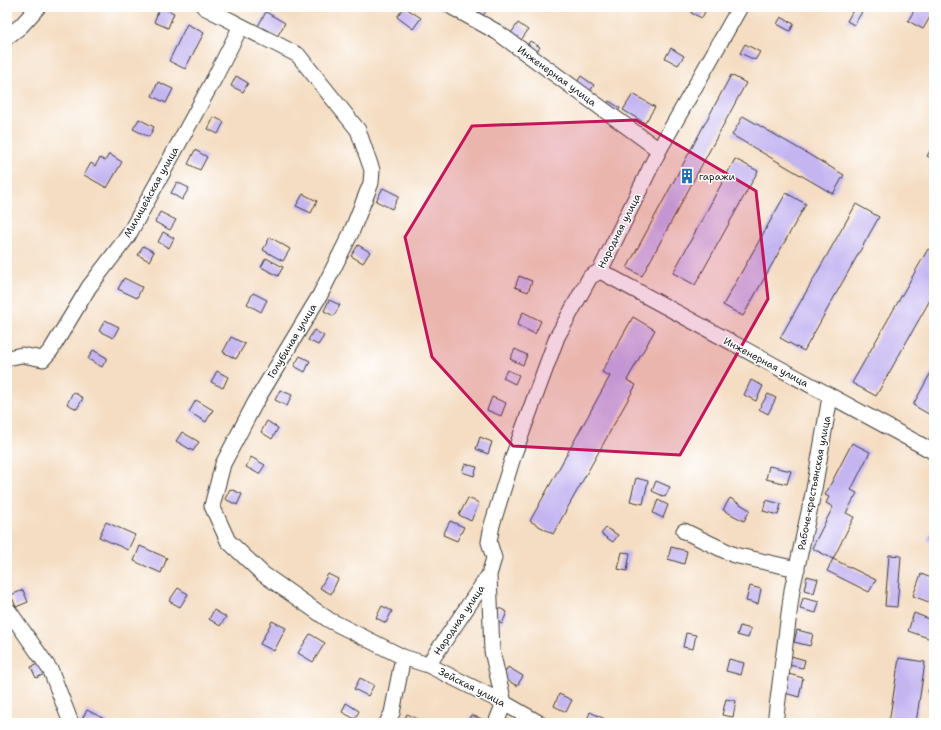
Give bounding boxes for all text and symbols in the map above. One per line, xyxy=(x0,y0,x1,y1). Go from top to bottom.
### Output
street label: Инженерная улица xyxy=(515,43,600,109)
street label: Милицейская улица xyxy=(121,144,182,240)
building icon: гаражи xyxy=(678,167,696,185)
place label: гаражи xyxy=(699,170,735,183)
street label: Народная улица xyxy=(595,191,644,271)
street label: Голубиная улица xyxy=(265,301,320,381)
street label: Инженерная улица xyxy=(721,334,811,390)
street label: Рабоче-крестьянская улица xyxy=(795,414,834,551)
street label: Народная улица xyxy=(431,582,488,658)
street label: Зейская улица xyxy=(436,665,508,710)

